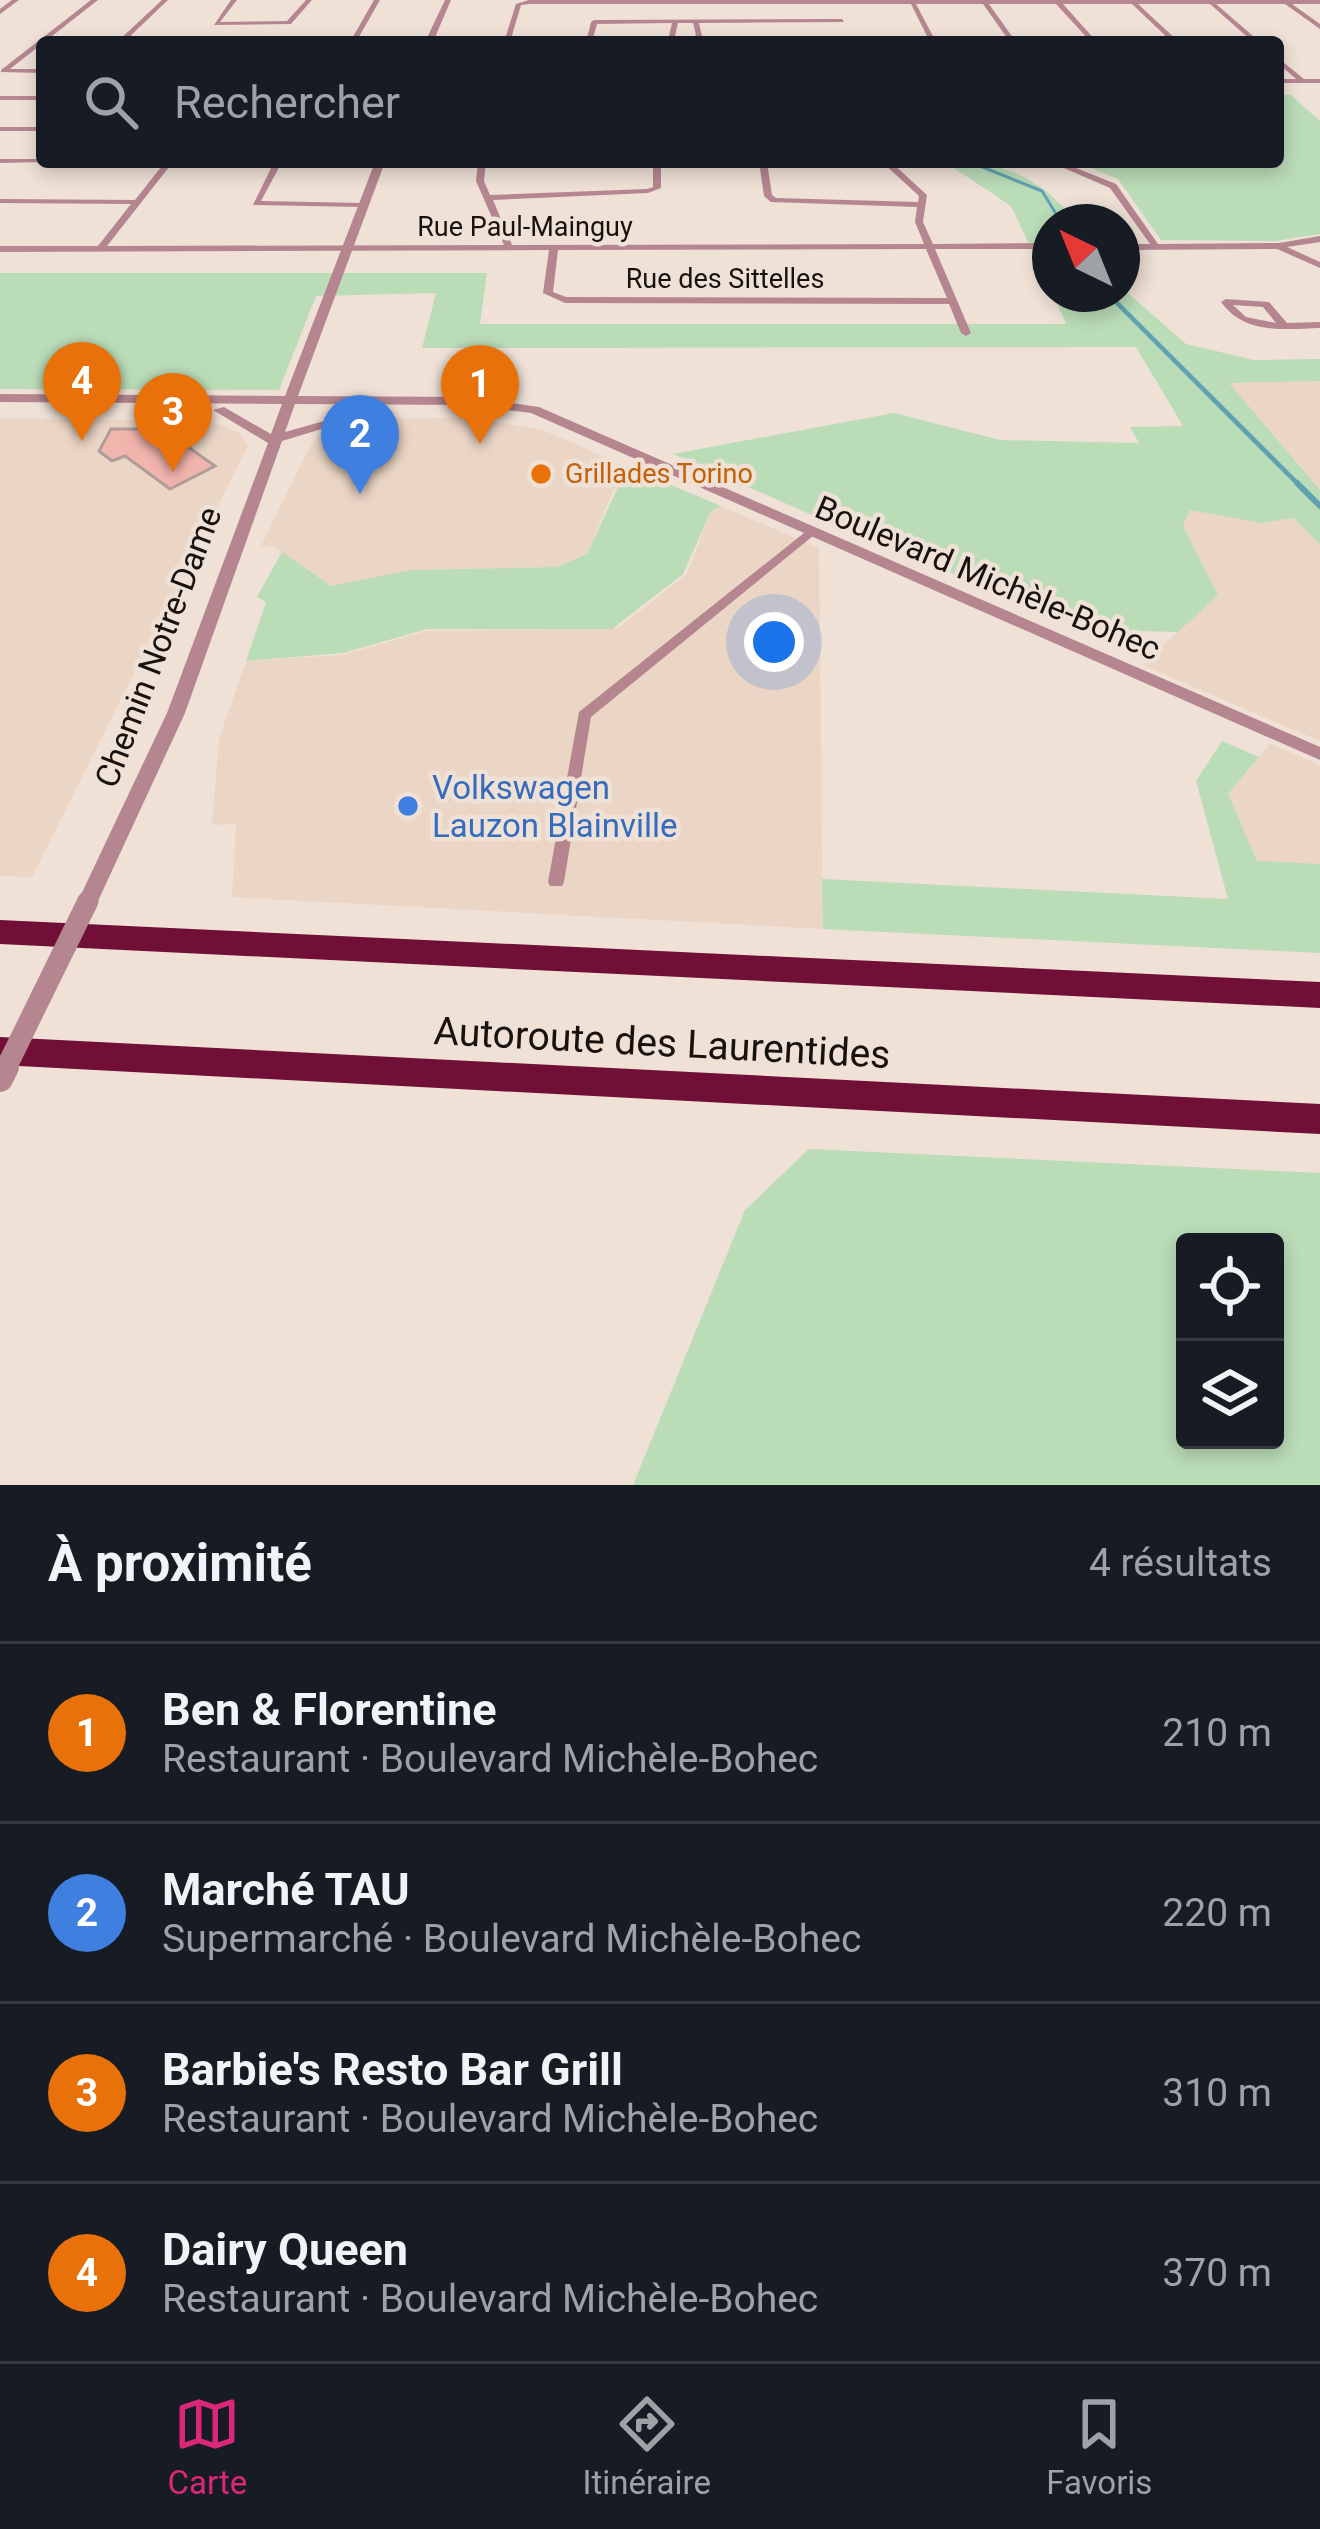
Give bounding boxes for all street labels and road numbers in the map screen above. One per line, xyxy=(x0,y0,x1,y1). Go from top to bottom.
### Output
street label: Rue Paul-Mainguy xyxy=(417,211,633,243)
street label: Rue des Sittelles xyxy=(626,263,824,295)
street label: Boulevard Michèle-Bohec xyxy=(810,488,1166,668)
street label: Chemin Notre-Dame xyxy=(87,501,229,793)
street label: Autoroute des Laurentides xyxy=(432,1008,892,1078)

